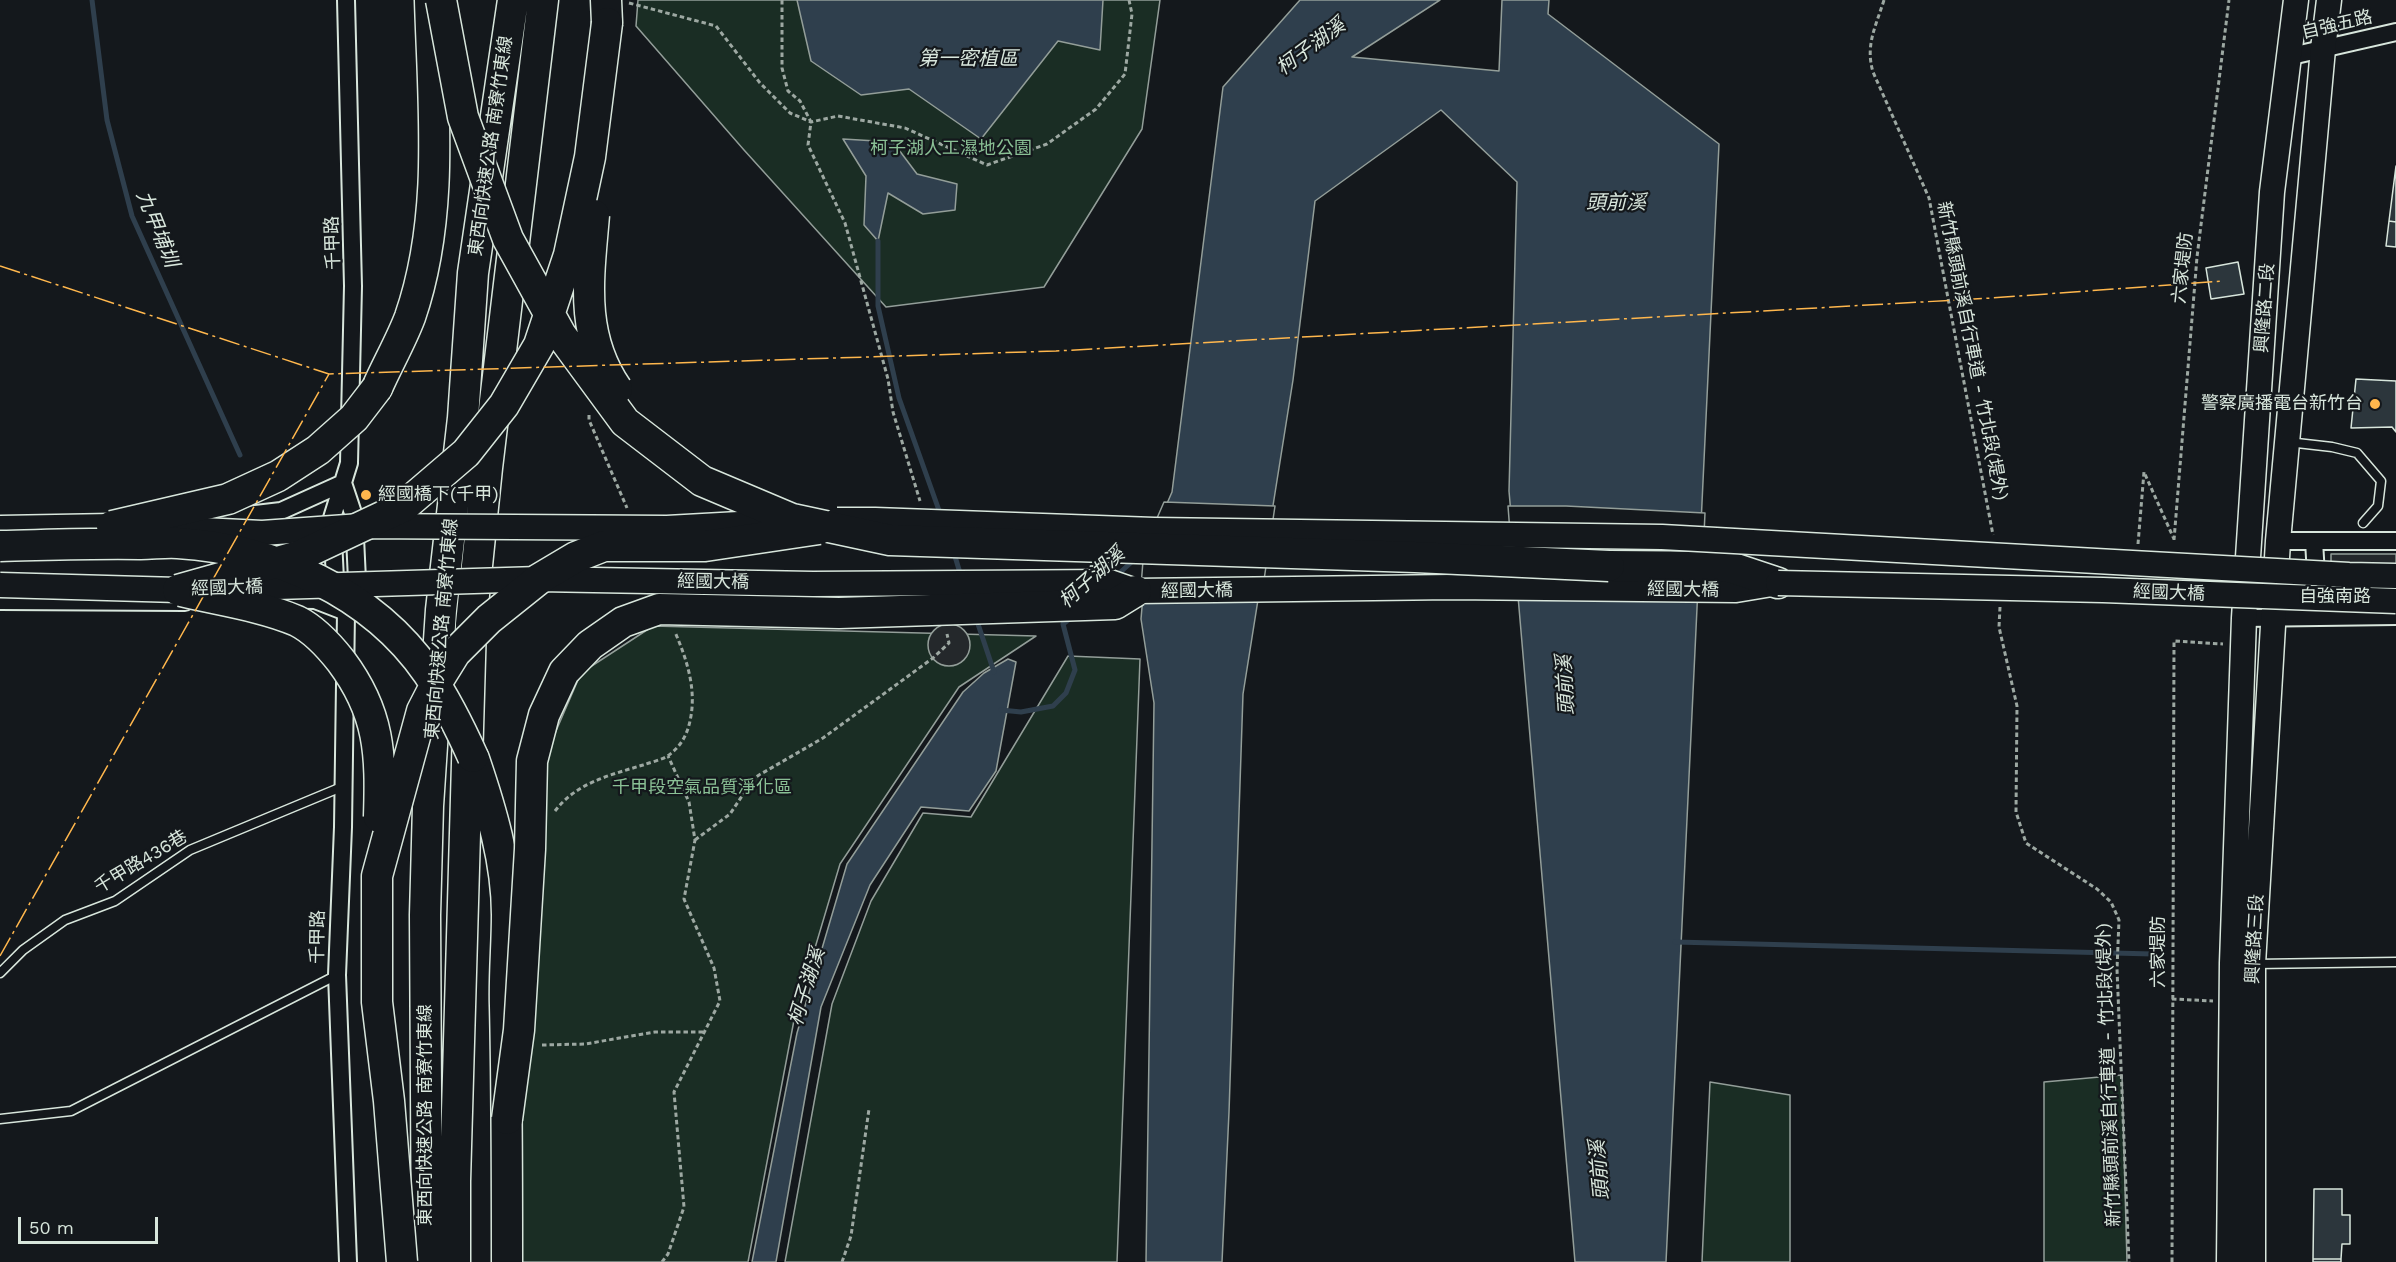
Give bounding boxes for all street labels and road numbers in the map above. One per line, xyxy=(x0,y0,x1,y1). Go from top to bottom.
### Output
street label: 自強五路 xyxy=(2299,6,2375,44)
street label: 東西向快速公路 南寮竹東線 xyxy=(465,35,517,257)
street label: 新竹縣頭前溪自行車道 - 竹北段(堤外) xyxy=(1932,200,2012,502)
street label: 千甲路 xyxy=(321,216,345,270)
street label: 六家堤防 xyxy=(2168,231,2198,305)
street label: 興隆路二段 xyxy=(2251,262,2279,354)
street label: 東西向快速公路 南寮竹東線 xyxy=(422,517,462,741)
street label: 經國大橋 xyxy=(677,571,749,593)
street label: 經國大橋 xyxy=(191,576,263,600)
street label: 經國大橋 xyxy=(1647,579,1719,601)
street label: 經國大橋 xyxy=(1161,580,1233,602)
street label: 經國大橋 xyxy=(2133,581,2205,605)
street label: 自強南路 xyxy=(2299,586,2371,608)
street label: 千甲路436巷 xyxy=(91,826,191,898)
street label: 興隆路三段 xyxy=(2242,893,2268,985)
street label: 千甲路 xyxy=(307,910,329,964)
street label: 六家堤防 xyxy=(2148,916,2170,988)
street label: 新竹縣頭前溪自行車道 - 竹北段(堤外) xyxy=(2093,923,2125,1227)
street label: 東西向快速公路 南寮竹東線 xyxy=(415,1004,437,1226)

